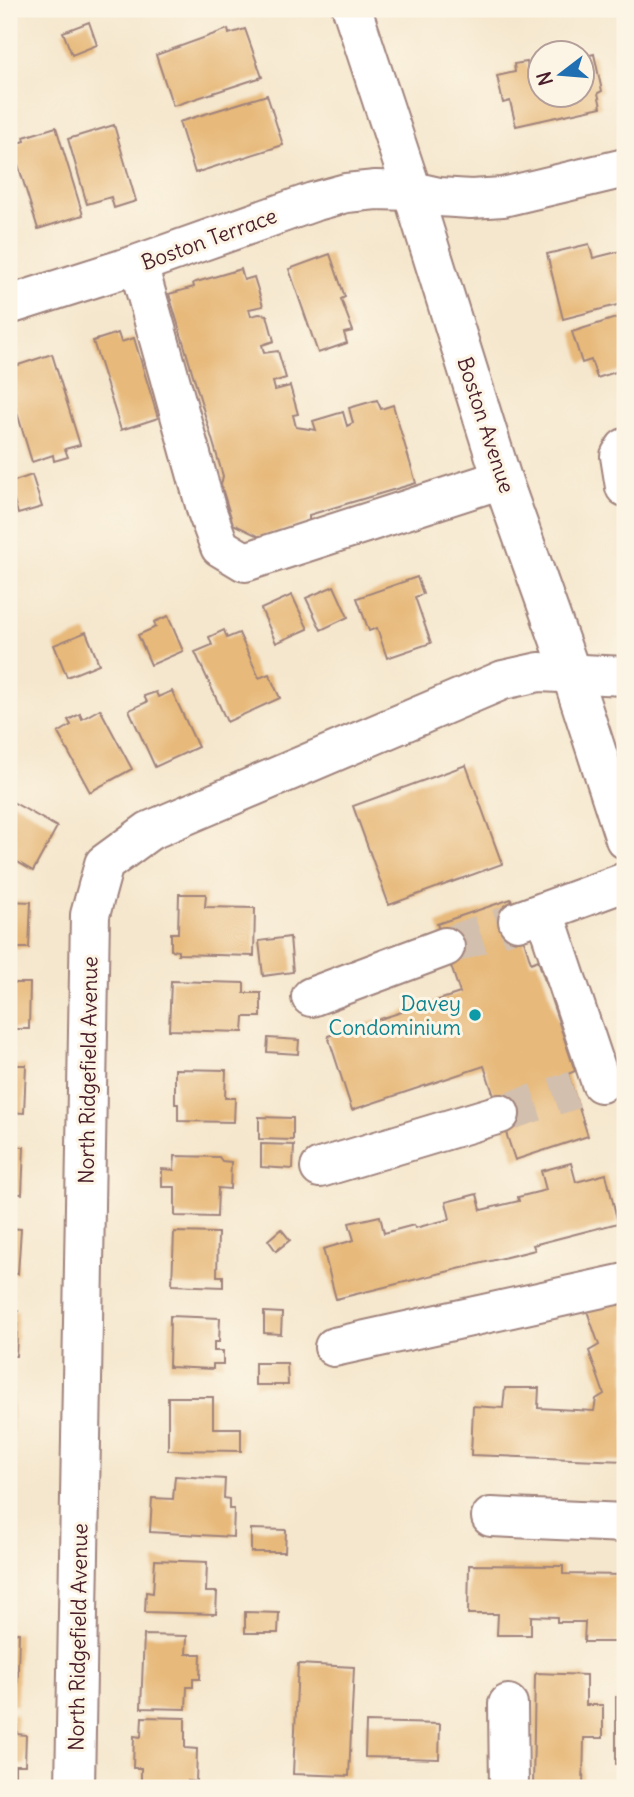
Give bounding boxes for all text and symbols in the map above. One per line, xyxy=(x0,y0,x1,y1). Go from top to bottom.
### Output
north arrow xyxy=(526,38,596,108)
text: N xyxy=(531,69,558,88)
street label: Boston Terrace xyxy=(137,202,281,276)
street label: Boston Avenue xyxy=(451,354,521,496)
street label: North Ridgefield Avenue xyxy=(73,956,103,1184)
place label: Davey Condominium xyxy=(329,990,461,1041)
marker: Davey Condominium xyxy=(467,1007,483,1023)
street label: North Ridgefield Avenue xyxy=(63,1523,93,1751)

